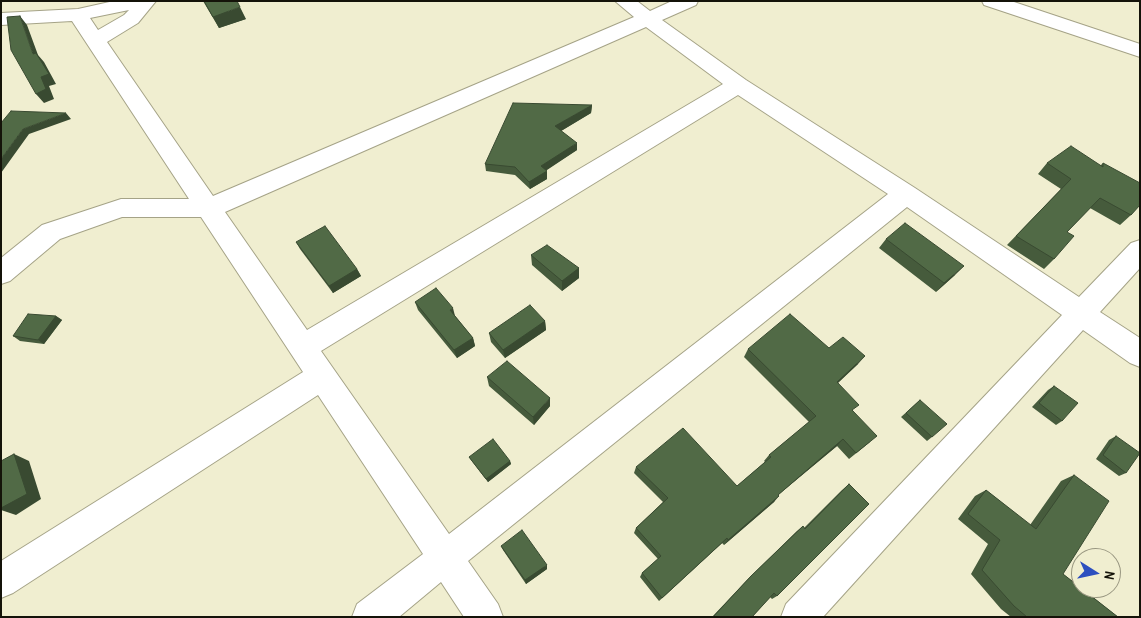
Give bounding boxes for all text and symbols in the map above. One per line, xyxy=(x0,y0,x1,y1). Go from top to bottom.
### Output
north arrow xyxy=(1071,548,1121,598)
text: N xyxy=(1100,570,1119,581)

